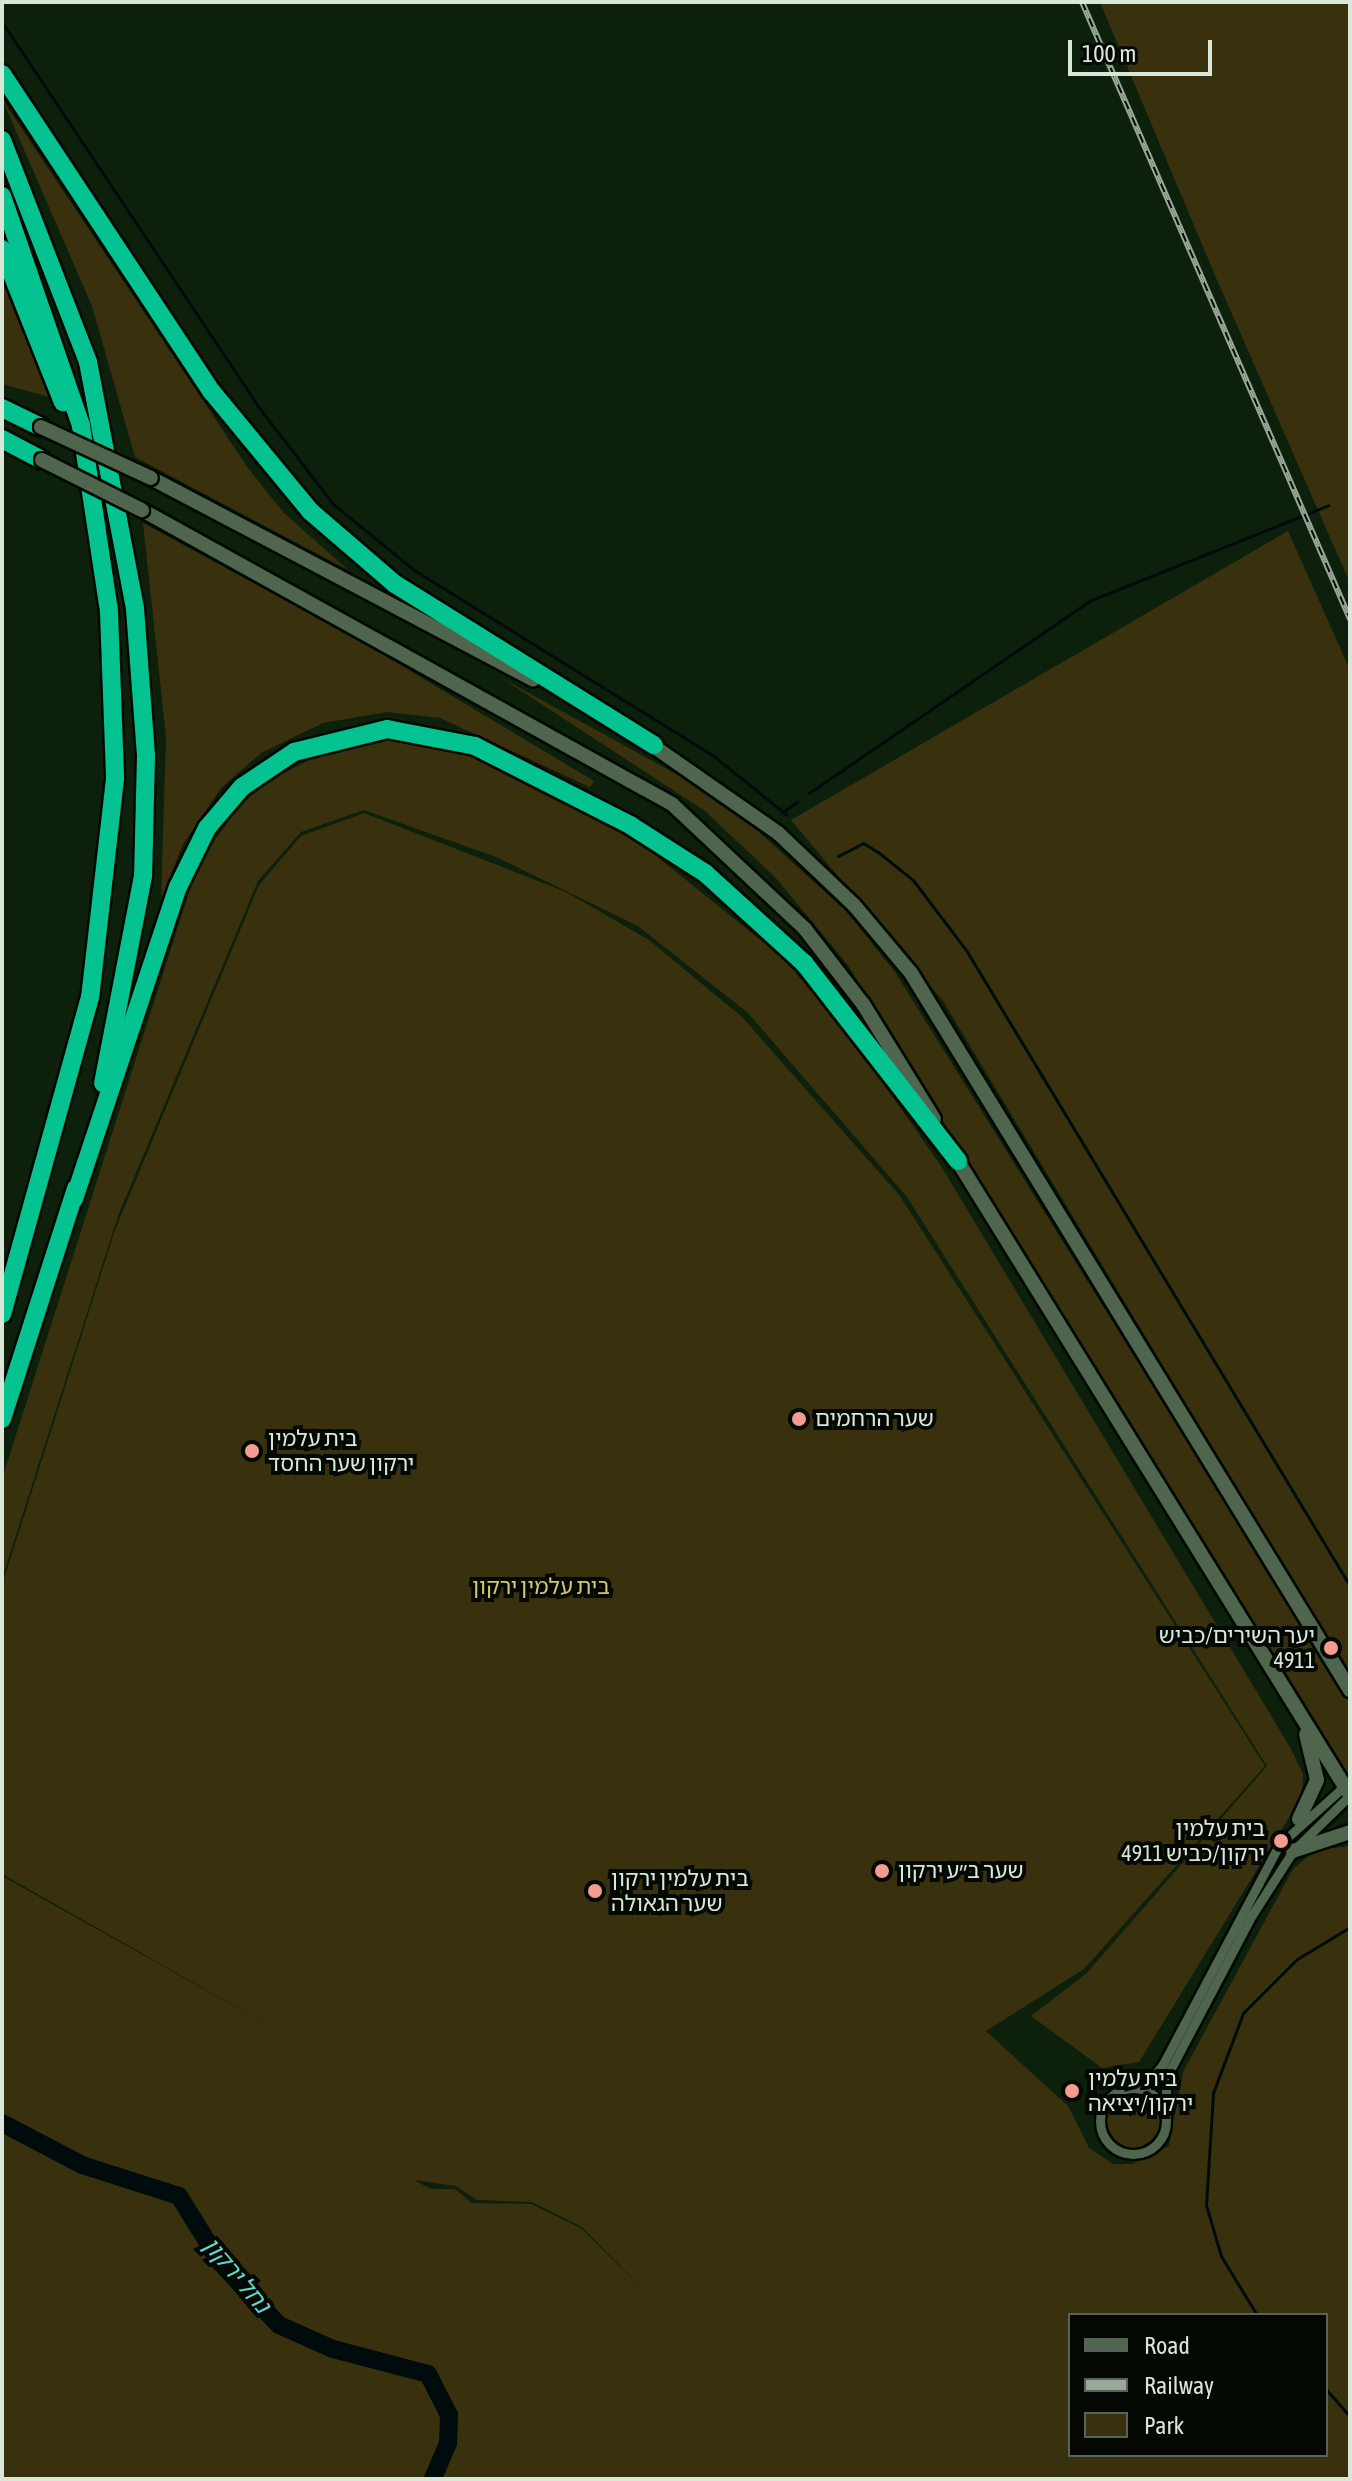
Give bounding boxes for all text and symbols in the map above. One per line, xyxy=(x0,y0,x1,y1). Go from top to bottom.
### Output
scale bar xyxy=(1072,24,1216,74)
text: 100 m xyxy=(1082,40,1136,67)
place label: שער הרחמים xyxy=(815,1406,934,1432)
marker: שער הרחמים xyxy=(790,1410,808,1428)
place label: בית עלמין ירקון שער החסד xyxy=(268,1425,414,1476)
marker: בית עלמין ירקון שער החסד xyxy=(243,1442,261,1460)
park label: בית עלמין ירקון xyxy=(472,1574,610,1600)
place label: יער השירים/כביש 4911 xyxy=(1159,1622,1315,1674)
marker: יער השירים/כביש 4911 xyxy=(1322,1639,1340,1657)
place label: בית עלמין ירקון/כביש 4911 xyxy=(1122,1815,1265,1866)
marker: בית עלמין ירקון/כביש 4911 xyxy=(1272,1832,1290,1850)
place label: שער ב״ע ירקון xyxy=(898,1858,1024,1884)
marker: שער ב״ע ירקון xyxy=(873,1862,891,1880)
place label: בית עלמין ירקון שער הגאולה xyxy=(611,1865,749,1916)
marker: בית עלמין ירקון שער הגאולה xyxy=(586,1882,604,1900)
place label: בית עלמין ירקון/יציאה xyxy=(1088,2065,1193,2116)
marker: בית עלמין ירקון/יציאה xyxy=(1063,2082,1081,2100)
water label: נחל ירקון xyxy=(197,2231,277,2319)
legend xyxy=(1068,2313,1328,2457)
text: Road xyxy=(1144,2332,1190,2359)
text: Railway xyxy=(1144,2372,1214,2399)
text: Park xyxy=(1144,2412,1184,2439)

